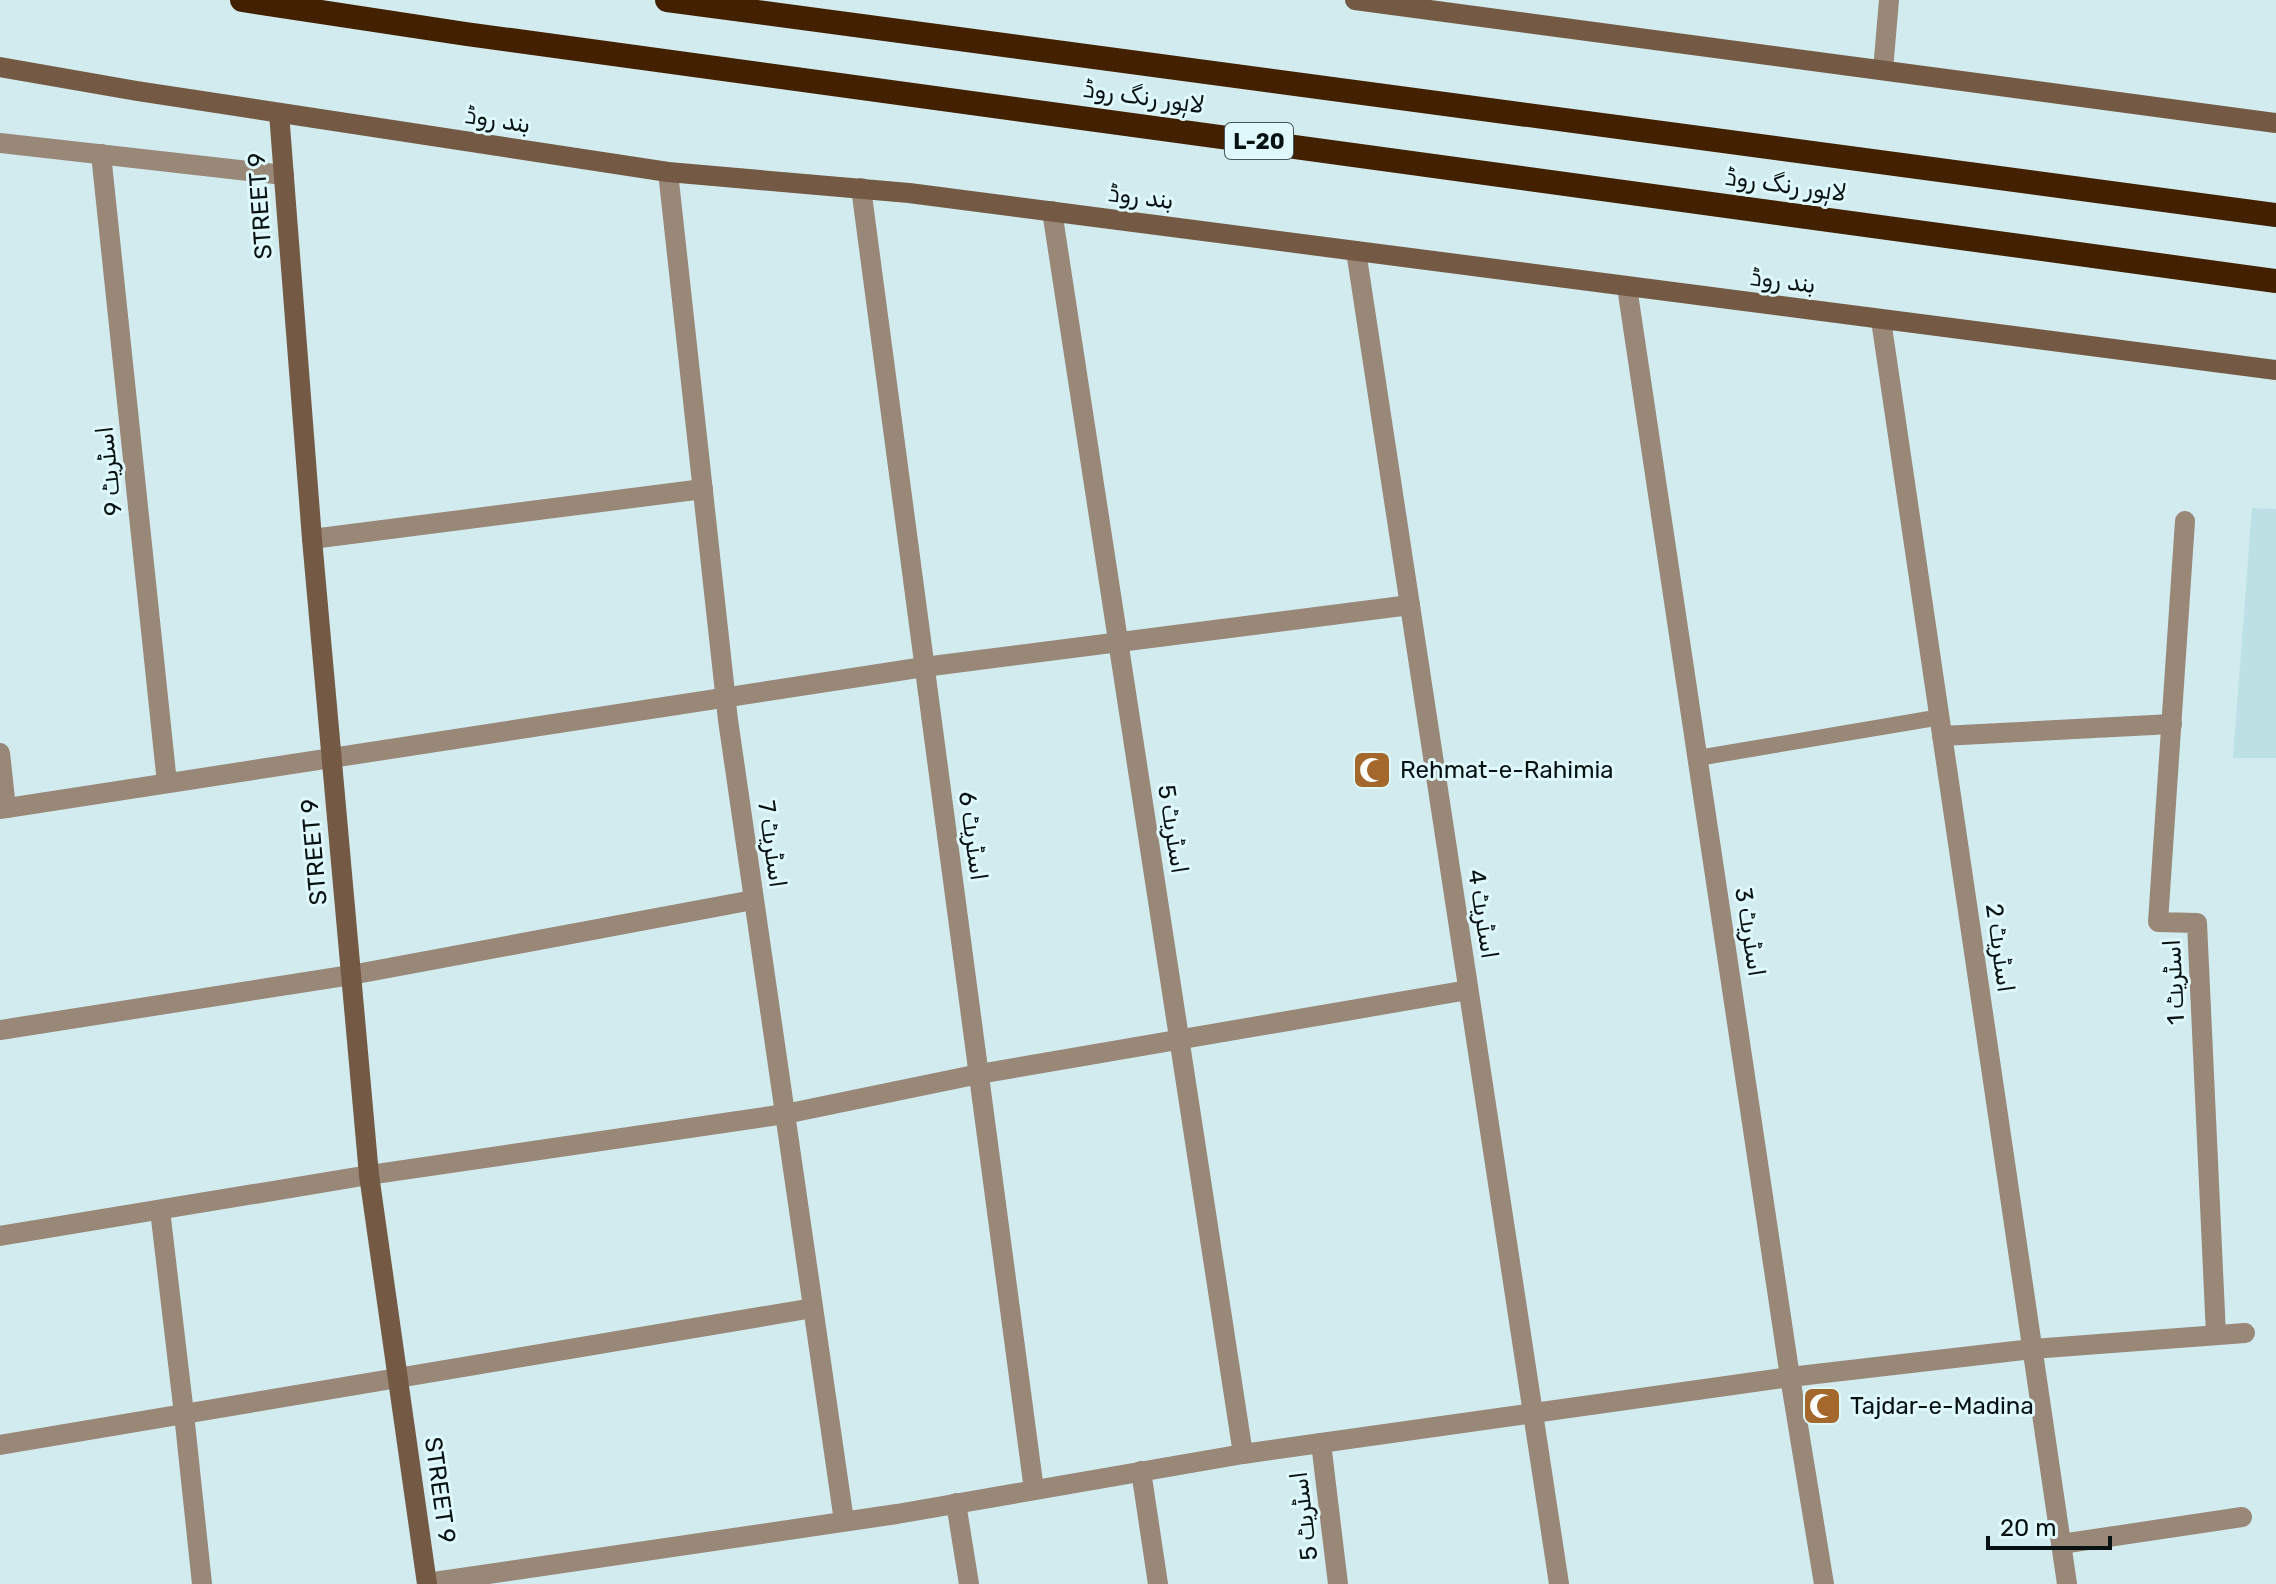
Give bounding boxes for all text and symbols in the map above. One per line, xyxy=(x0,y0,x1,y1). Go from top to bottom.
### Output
street label: لاہور رنگ روڈ xyxy=(1081,75,1206,120)
street label: بند روڈ xyxy=(463,101,533,139)
road number: L-20 xyxy=(1225,123,1293,159)
street label: STREET 9 xyxy=(242,152,278,260)
street label: لاہور رنگ روڈ xyxy=(1723,163,1848,208)
street label: بند روڈ xyxy=(1107,179,1175,215)
street label: بند روڈ xyxy=(1749,263,1817,299)
street label: اسٹریٹ 9 xyxy=(90,425,128,517)
mosque icon: Rehmat-e-Rahimia xyxy=(1351,749,1393,791)
place label: Rehmat-e-Rahimia xyxy=(1400,756,1614,784)
street label: اسٹریٹ 5 xyxy=(1152,783,1194,875)
street label: اسٹریٹ 6 xyxy=(953,790,993,882)
street label: STREET 9 xyxy=(295,798,333,906)
street label: اسٹریٹ 7 xyxy=(752,799,792,889)
street label: اسٹریٹ 4 xyxy=(1462,867,1504,961)
street label: اسٹریٹ 3 xyxy=(1729,885,1771,979)
street label: اسٹریٹ 2 xyxy=(1980,902,2020,994)
street label: اسٹریٹ 1 xyxy=(2158,938,2190,1026)
mosque icon: Tajdar-e-Madina xyxy=(1801,1385,1843,1427)
place label: Tajdar-e-Madina xyxy=(1850,1392,2034,1420)
street label: STREET 9 xyxy=(419,1435,461,1545)
street label: اسٹریٹ 5 xyxy=(1285,1470,1323,1562)
scale bar xyxy=(1988,1500,2110,1550)
text: 20 m xyxy=(2000,1514,2057,1542)

